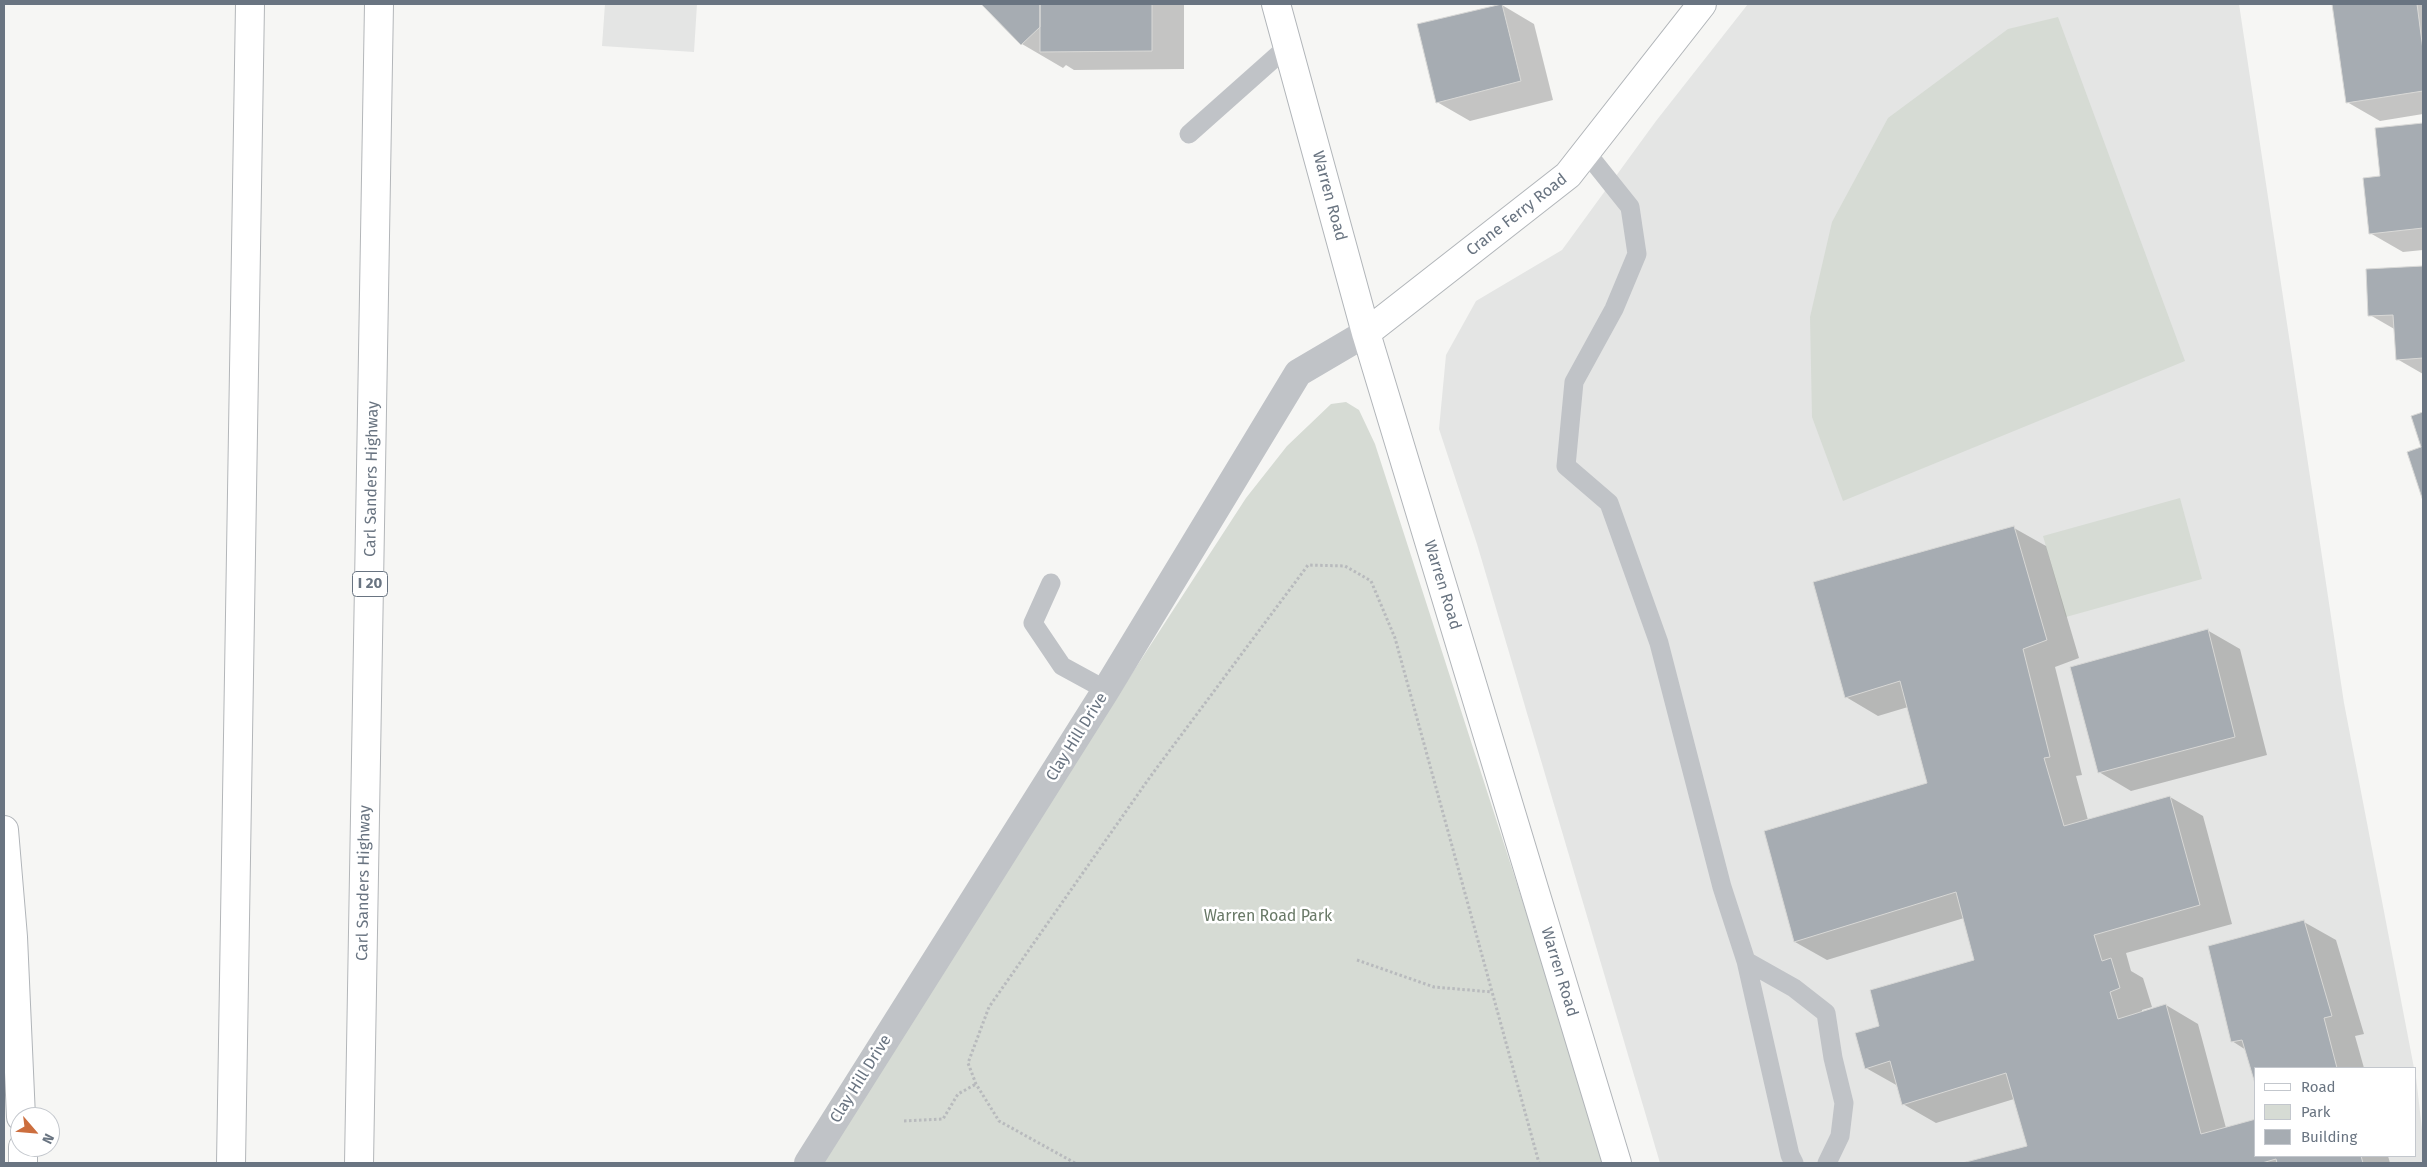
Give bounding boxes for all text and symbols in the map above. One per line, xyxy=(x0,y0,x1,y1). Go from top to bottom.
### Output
street label: Warren Road xyxy=(1308,149,1350,243)
street label: Crane Ferry Road xyxy=(1463,170,1571,260)
street label: Carl Sanders Highway xyxy=(361,401,383,557)
street label: Warren Road xyxy=(1419,538,1465,632)
road number: I 20 xyxy=(352,572,388,596)
street label: Clay Hill Drive xyxy=(1042,689,1112,785)
street label: Carl Sanders Highway xyxy=(353,805,375,961)
park label: Warren Road Park xyxy=(1204,907,1332,927)
street label: Warren Road xyxy=(1536,925,1582,1019)
street label: Clay Hill Drive xyxy=(826,1031,896,1127)
legend xyxy=(2254,1067,2417,1157)
text: Road xyxy=(2301,1078,2336,1096)
text: Park xyxy=(2301,1103,2331,1121)
north arrow xyxy=(10,1107,60,1157)
text: Building xyxy=(2301,1128,2357,1146)
text: N xyxy=(38,1131,58,1147)

